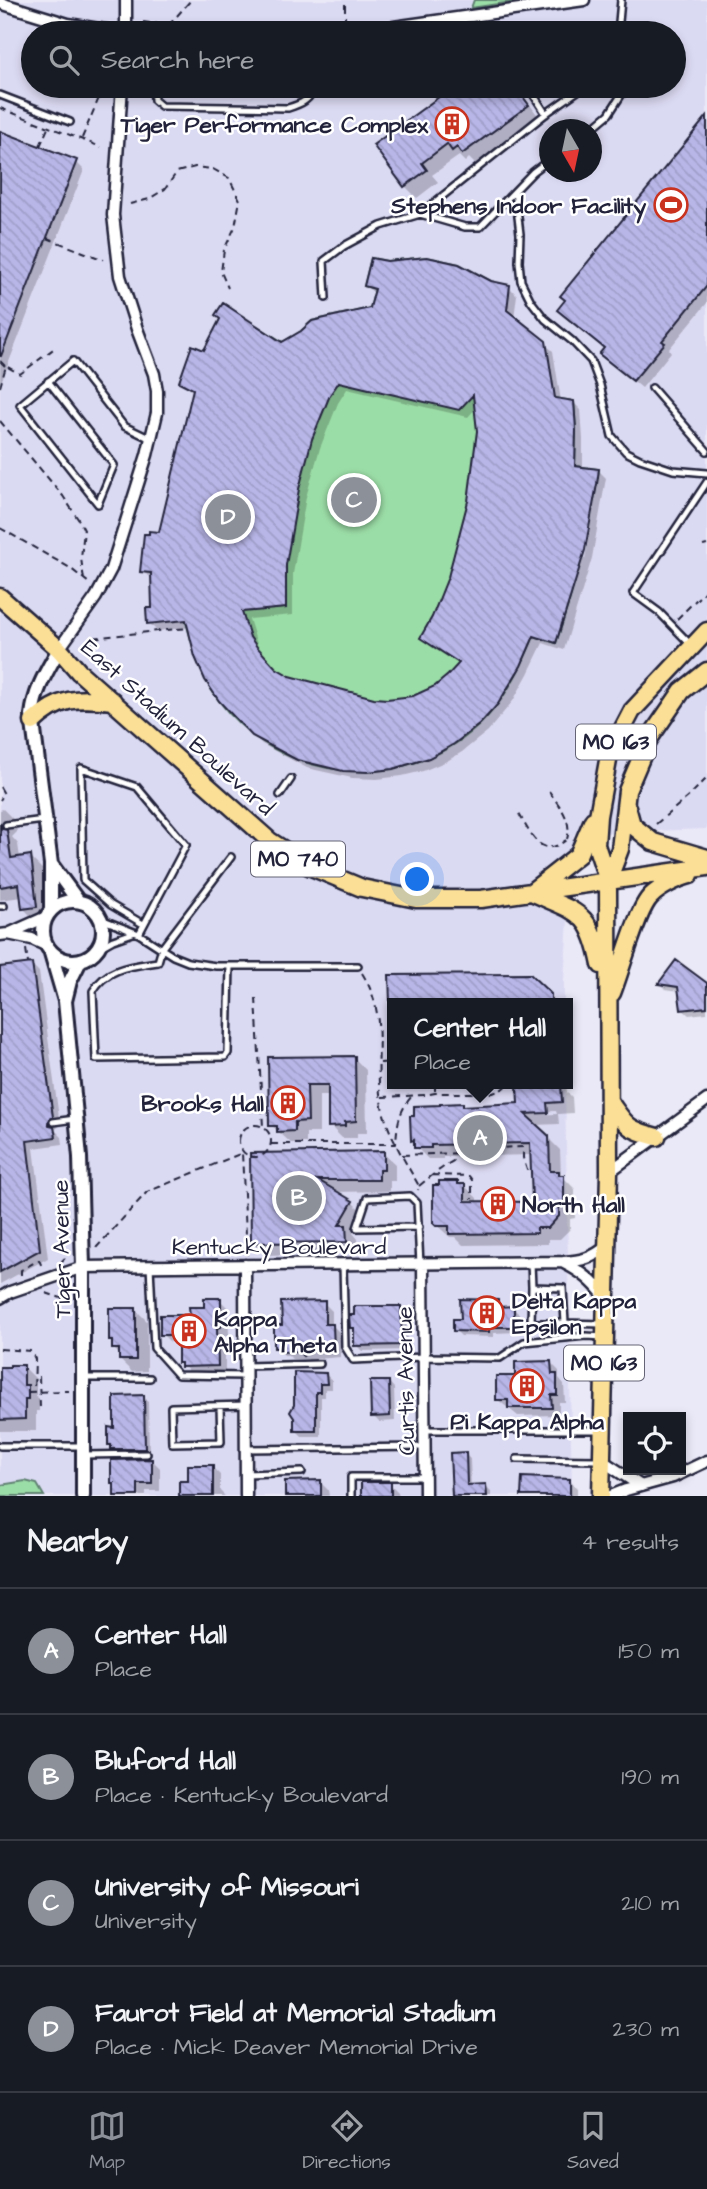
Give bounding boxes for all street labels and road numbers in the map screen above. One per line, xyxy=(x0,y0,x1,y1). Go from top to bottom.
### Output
street label: East Stadium Boulevard xyxy=(74,632,281,824)
road number: MO 163 xyxy=(576,724,656,760)
road number: MO 740 xyxy=(251,842,345,876)
street label: Tiger Avenue xyxy=(45,1179,80,1319)
street label: Kentucky Boulevard xyxy=(172,1231,386,1264)
street label: Curtis Avenue xyxy=(389,1306,423,1456)
road number: MO 163 xyxy=(564,1346,644,1380)

